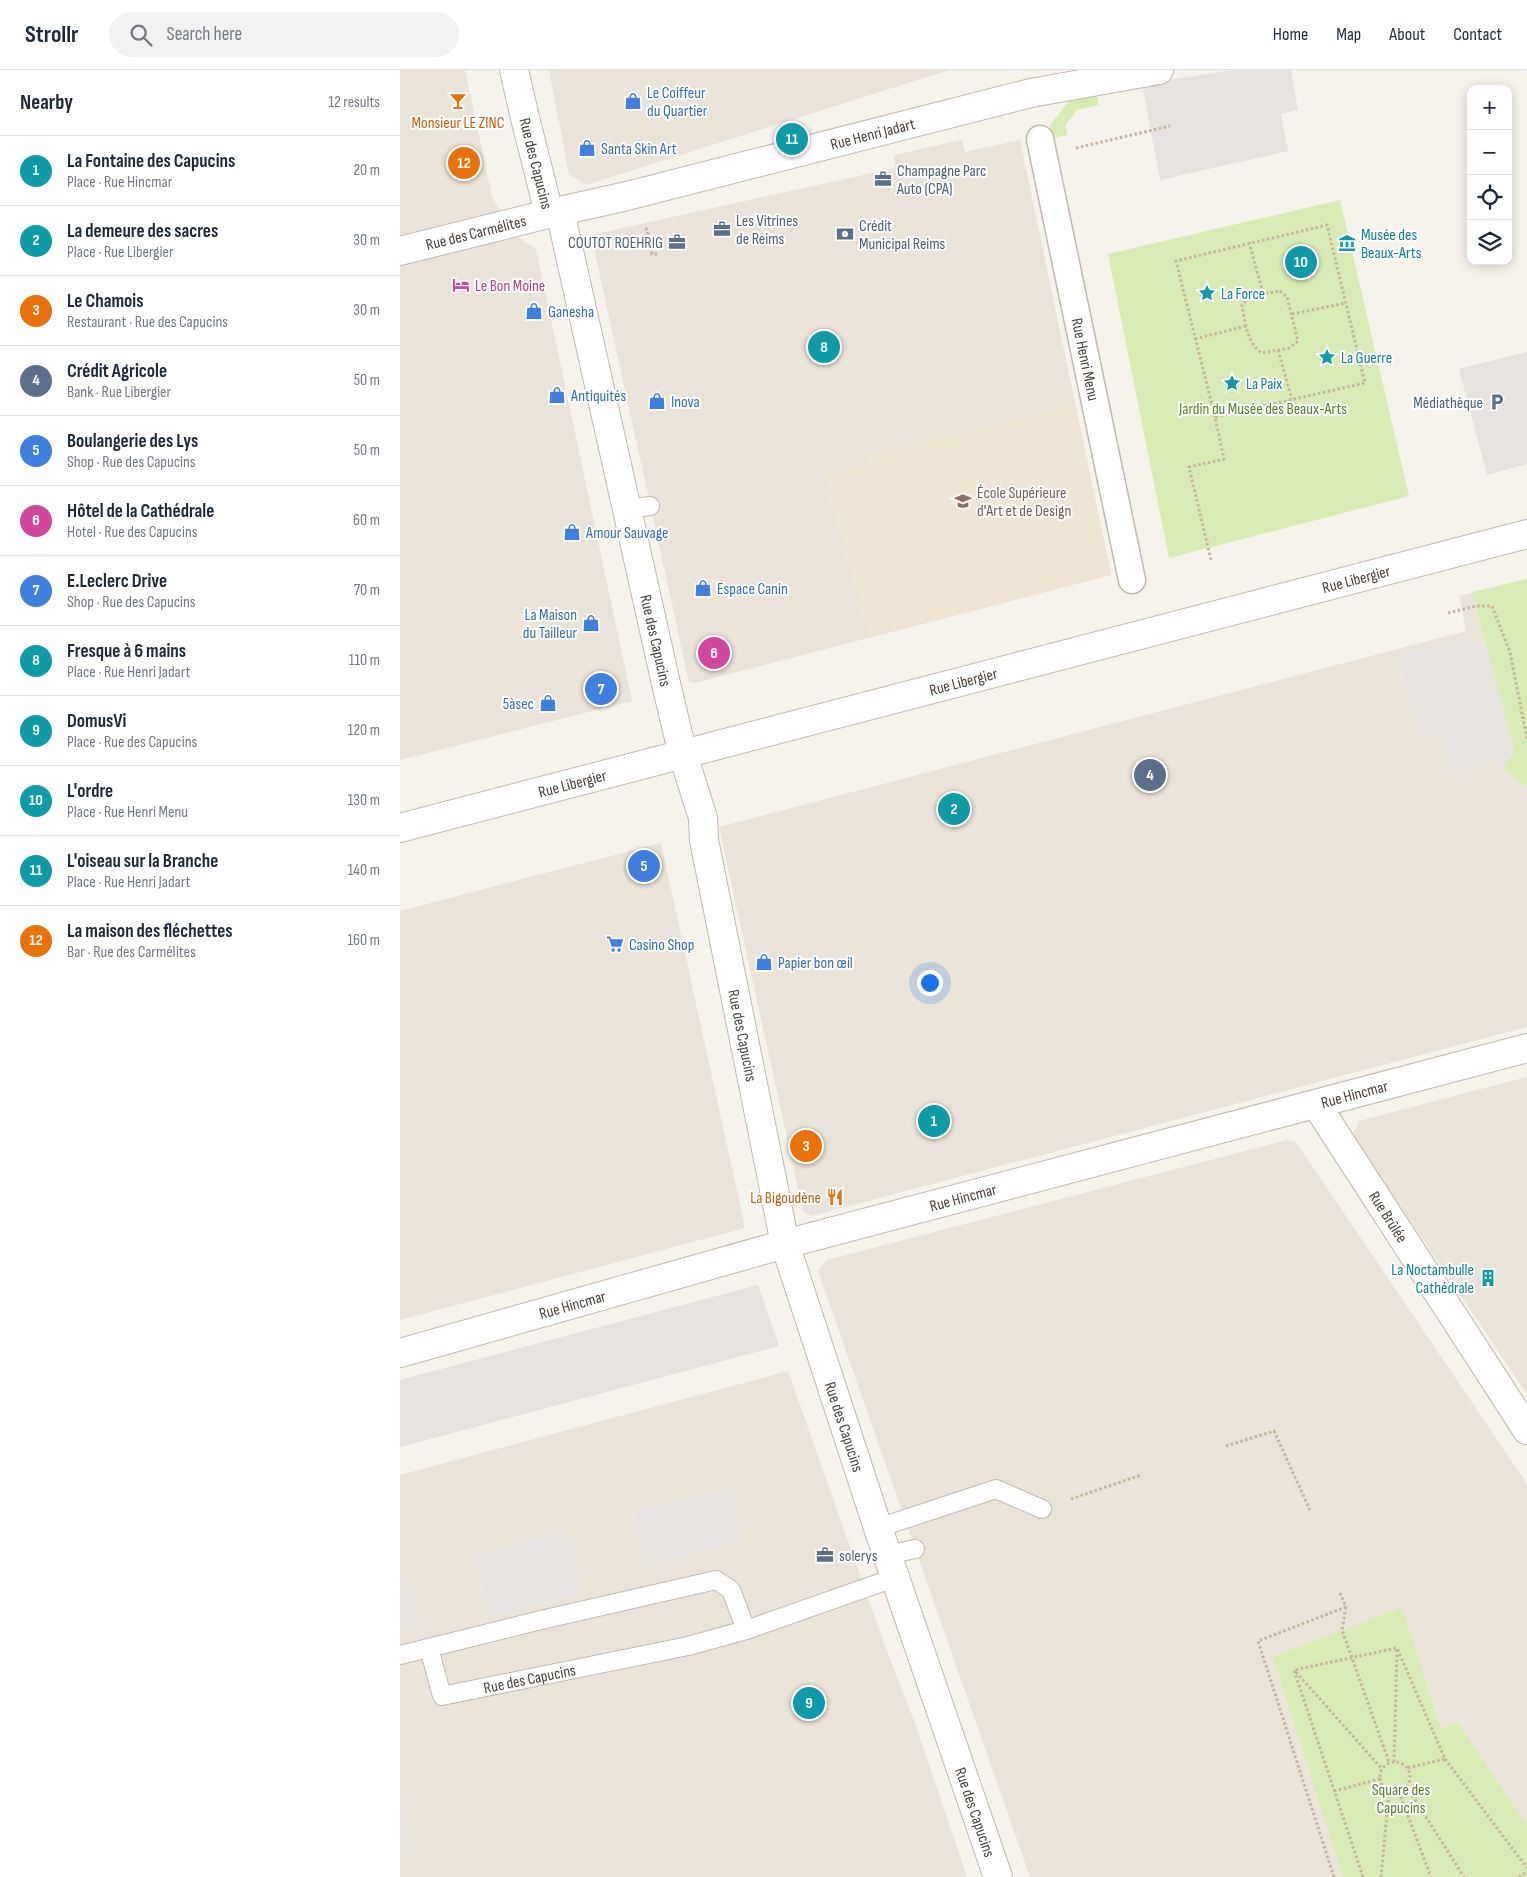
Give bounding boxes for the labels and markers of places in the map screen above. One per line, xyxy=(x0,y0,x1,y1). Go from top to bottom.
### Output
place label: Le Coiffeur du Quartier xyxy=(647,84,708,121)
bar icon: Monsieur LE ZINC xyxy=(448,91,468,111)
shop icon: Le Coiffeur du Quartier xyxy=(623,91,643,111)
place label: Monsieur LE ZINC xyxy=(412,114,505,133)
pin: 11 xyxy=(776,120,808,158)
shop icon: Santa Skin Art xyxy=(577,138,597,158)
place label: Santa Skin Art xyxy=(601,140,677,159)
pin: 12 xyxy=(448,144,480,182)
place label: Champagne Parc Auto (CPA) xyxy=(896,162,986,199)
office icon: Champagne Parc Auto (CPA) xyxy=(873,169,893,189)
place label: Les Vitrines de Reims xyxy=(736,212,798,249)
place label: Crédit Municipal Reims xyxy=(859,217,946,254)
office icon: Les Vitrines de Reims xyxy=(712,219,732,239)
bank icon: Crédit Municipal Reims xyxy=(835,224,855,244)
place label: Musée des Beaux-Arts xyxy=(1361,226,1422,263)
office icon: COUTOT ROEHRIG xyxy=(667,232,687,252)
museum icon: Musée des Beaux-Arts xyxy=(1337,233,1357,253)
place label: COUTOT ROEHRIG xyxy=(568,234,663,253)
pin: 10 xyxy=(1285,243,1317,281)
hotel icon: Le Bon Moine xyxy=(451,275,471,295)
place label: Le Bon Moine xyxy=(475,277,545,296)
place icon: La Force xyxy=(1197,283,1217,303)
place label: La Force xyxy=(1221,285,1265,304)
shop icon: Ganesha xyxy=(524,301,544,321)
place label: Ganesha xyxy=(548,303,594,322)
pin: 8 xyxy=(808,328,840,366)
place icon: La Guerre xyxy=(1317,347,1337,367)
place label: La Guerre xyxy=(1341,349,1392,368)
place icon: La Paix xyxy=(1222,373,1242,393)
place label: La Paix xyxy=(1246,375,1282,394)
shop icon: Antiquités xyxy=(547,385,567,405)
place label: Antiquités xyxy=(570,387,626,406)
shop icon: Inova xyxy=(647,391,667,411)
parking icon: Médiathèque xyxy=(1487,392,1507,412)
place label: Inova xyxy=(671,393,700,412)
place label: Médiathèque xyxy=(1413,394,1483,413)
place label: École Supérieure d'Art et de Design xyxy=(977,484,1071,521)
school or university icon: École Supérieure d'Art et de Design xyxy=(953,491,973,511)
shop icon: Amour Sauvage xyxy=(562,522,582,542)
place label: Amour Sauvage xyxy=(585,524,668,543)
shop icon: Espace Canin xyxy=(693,578,713,598)
place label: Espace Canin xyxy=(717,580,788,599)
place label: La Maison du Tailleur xyxy=(523,606,577,643)
shop icon: La Maison du Tailleur xyxy=(581,613,601,633)
pin: 6 xyxy=(698,634,730,672)
pin: 7 xyxy=(585,670,617,708)
shop icon: 5àsec xyxy=(538,693,558,713)
place label: 5àsec xyxy=(503,695,534,714)
pin: 4 xyxy=(1134,756,1166,794)
pin: 2 xyxy=(938,790,970,828)
pin: 5 xyxy=(628,847,660,885)
supermarket icon: Casino Shop xyxy=(605,934,625,954)
place label: Casino Shop xyxy=(629,936,694,955)
shop icon: Papier bon œil xyxy=(754,952,774,972)
place label: Papier bon œil xyxy=(778,954,853,973)
pin: 1 xyxy=(918,1102,950,1140)
pin: 3 xyxy=(790,1127,822,1165)
restaurant icon: La Bigoudène xyxy=(825,1187,845,1207)
place label: La Bigoudène xyxy=(750,1189,821,1208)
place label: La Noctambulle Cathédrale xyxy=(1391,1261,1474,1298)
building icon: La Noctambulle Cathédrale xyxy=(1478,1268,1498,1288)
office icon: solerys xyxy=(815,1545,835,1565)
place label: solerys xyxy=(839,1547,878,1566)
pin: 9 xyxy=(793,1684,825,1722)

